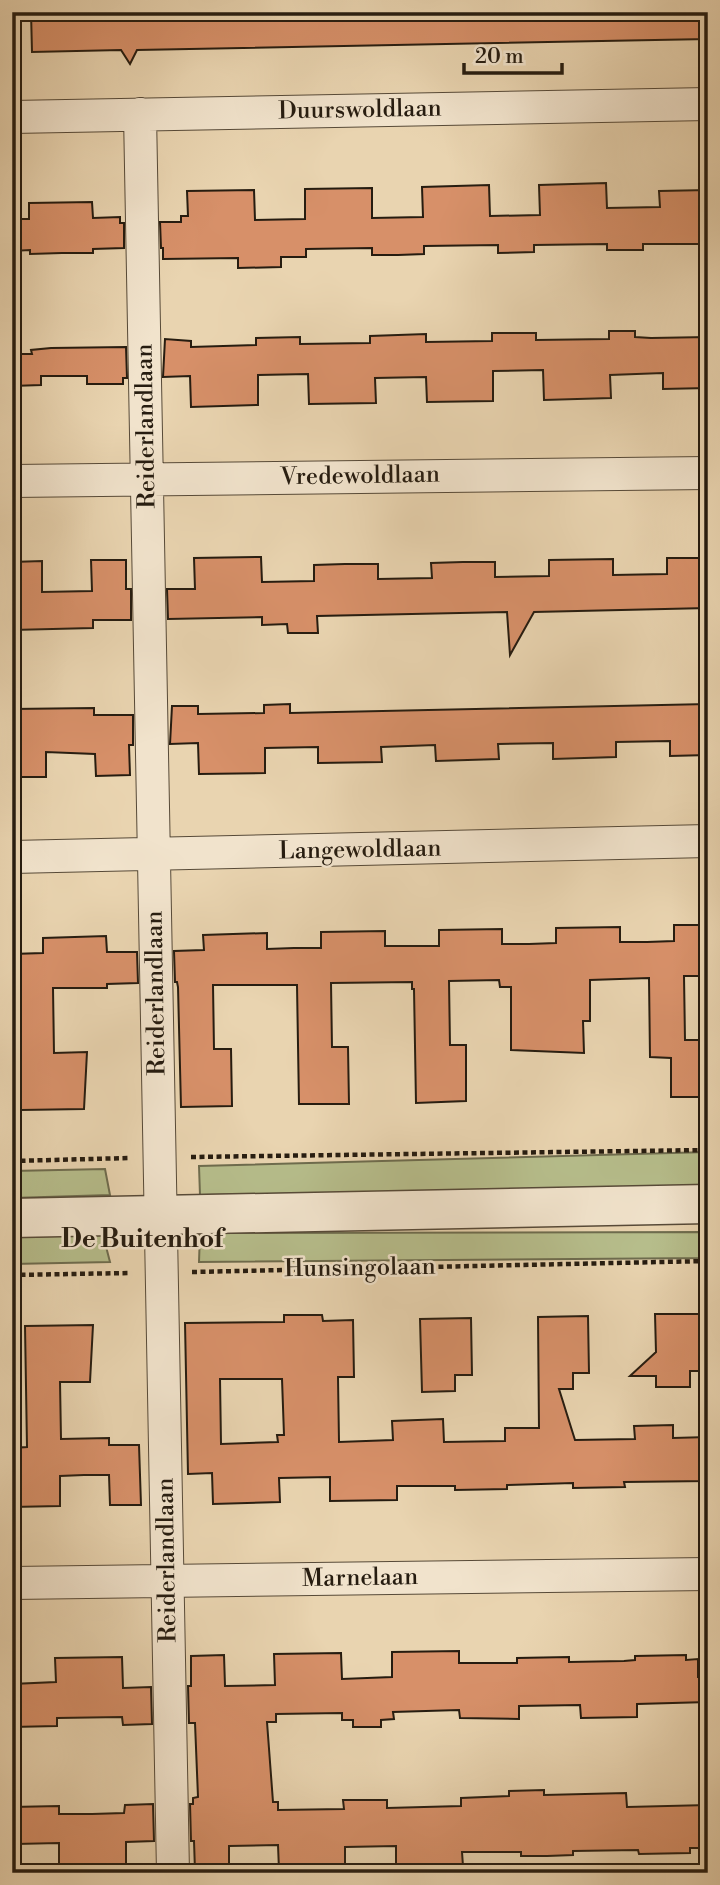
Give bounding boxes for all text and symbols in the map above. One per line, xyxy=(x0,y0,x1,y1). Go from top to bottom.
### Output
scale bar xyxy=(464,32,562,76)
text: 20 m xyxy=(475,44,524,70)
street label: Duurswoldlaan xyxy=(278,94,442,126)
street label: Reiderlandlaan xyxy=(130,343,162,509)
street label: Vredewoldlaan xyxy=(279,460,440,492)
street label: Langewoldlaan xyxy=(278,834,442,866)
street label: Reiderlandlaan xyxy=(140,910,172,1076)
district label: De Buitenhof xyxy=(61,1223,226,1255)
street label: Hunsingolaan xyxy=(284,1252,436,1284)
street label: Reiderlandlaan xyxy=(151,1477,183,1643)
street label: Marnelaan xyxy=(302,1562,418,1594)

